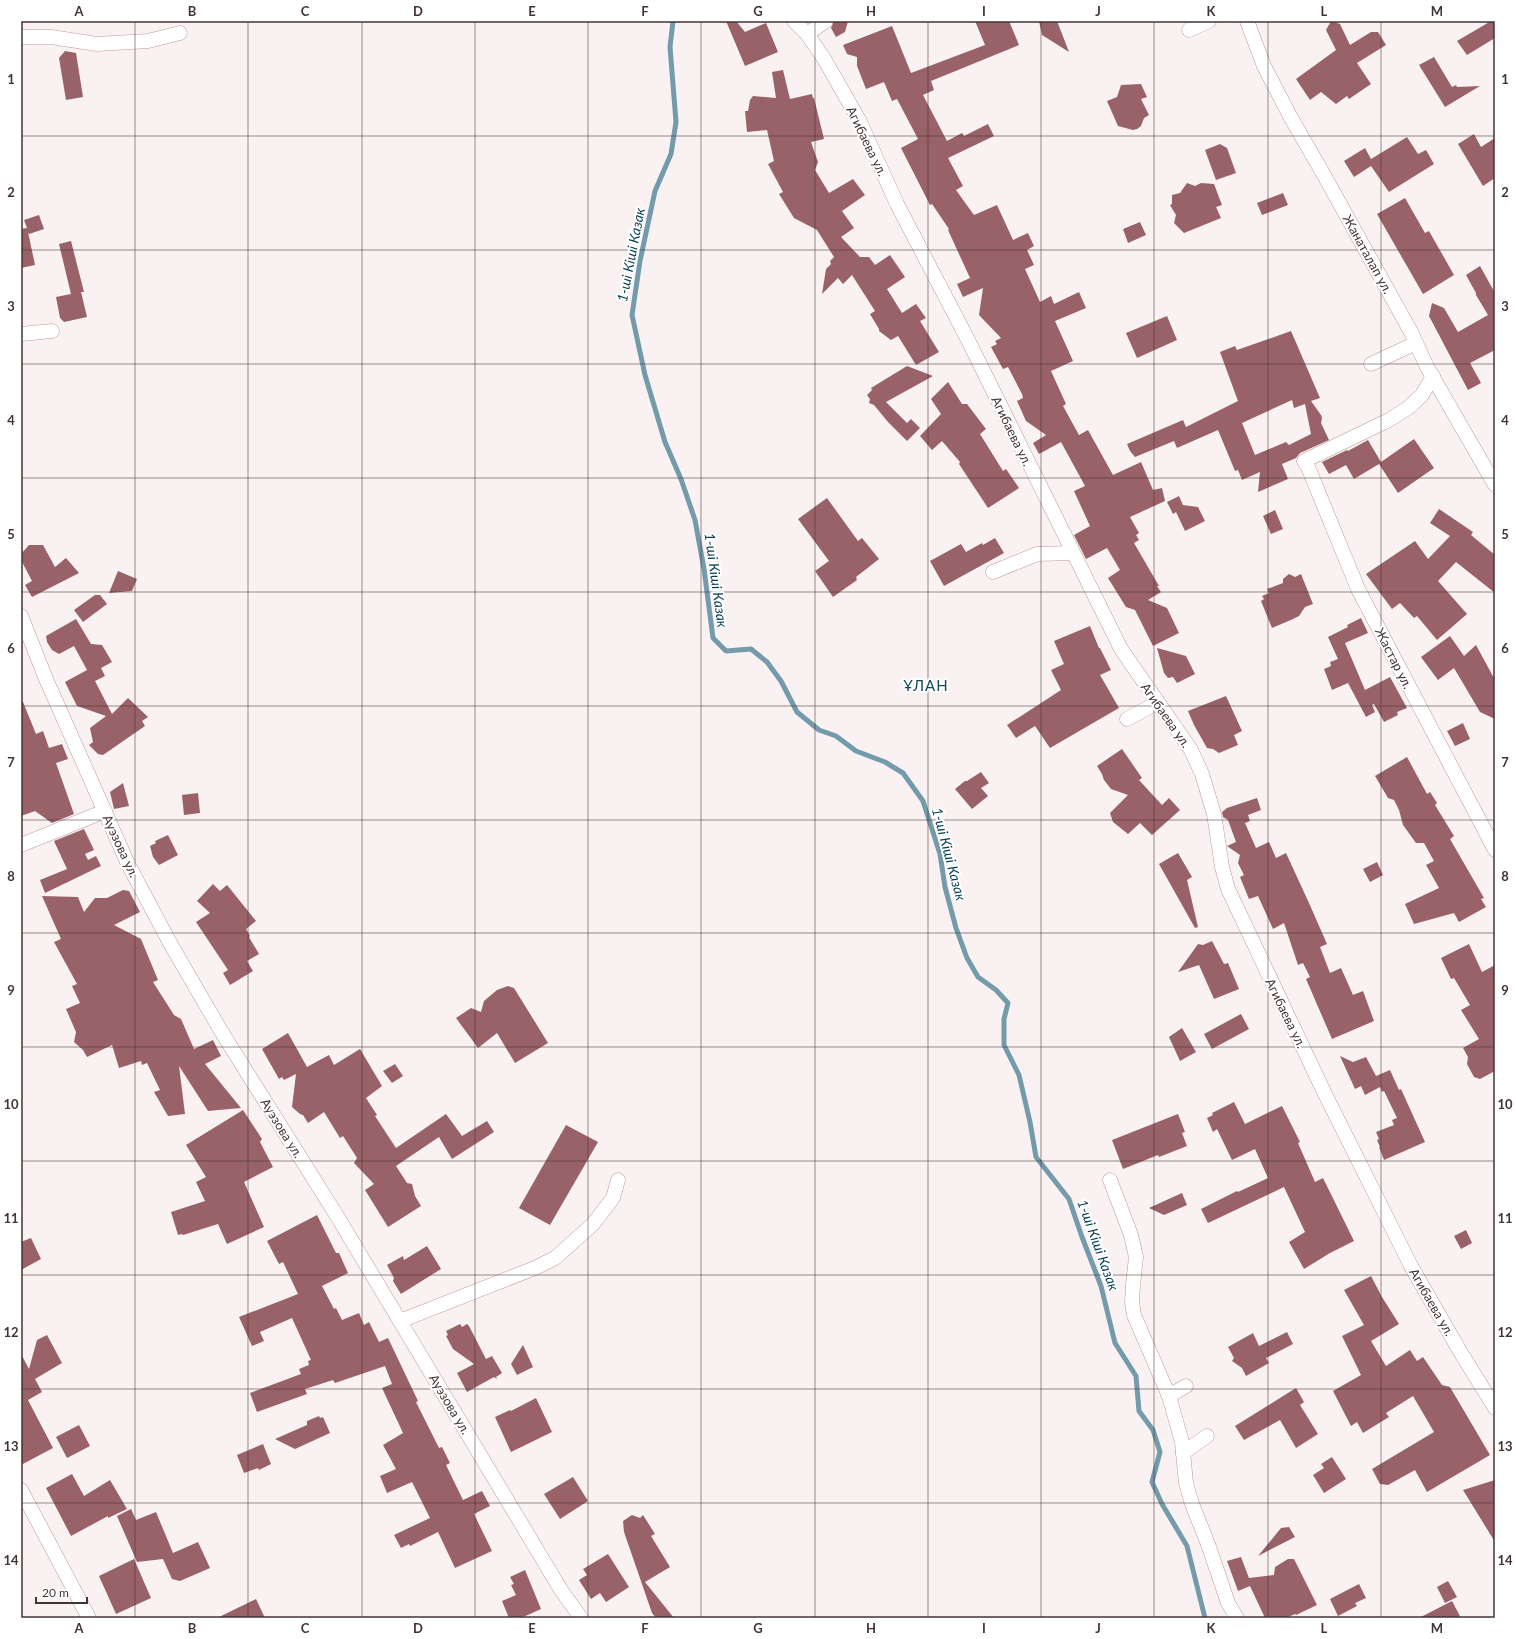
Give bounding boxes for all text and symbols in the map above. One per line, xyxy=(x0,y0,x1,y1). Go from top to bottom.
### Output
text: A xyxy=(73,3,84,19)
text: B xyxy=(188,3,197,19)
text: C xyxy=(301,3,310,19)
text: D xyxy=(413,3,423,19)
text: E xyxy=(528,3,536,19)
text: F xyxy=(641,3,649,19)
text: G xyxy=(753,3,763,19)
text: H xyxy=(866,3,876,19)
text: I xyxy=(982,3,986,19)
text: J xyxy=(1095,3,1101,19)
text: K xyxy=(1207,3,1217,19)
text: L xyxy=(1321,3,1328,19)
text: M xyxy=(1431,3,1443,19)
text: 1 xyxy=(7,71,15,87)
text: 1 xyxy=(1501,71,1509,87)
street label: Агибаева ул. xyxy=(843,104,891,178)
text: 2 xyxy=(7,184,15,200)
text: 2 xyxy=(1501,184,1509,200)
water label: 1-ші Кіші Казак xyxy=(613,206,648,303)
street label: Жанаталап ул. xyxy=(1340,212,1396,296)
text: 3 xyxy=(7,298,15,314)
text: 3 xyxy=(1501,298,1509,314)
street label: Агибаева ул. xyxy=(988,394,1036,468)
text: 4 xyxy=(7,412,15,428)
text: 4 xyxy=(1501,412,1509,428)
text: 5 xyxy=(7,526,15,542)
text: 5 xyxy=(1501,526,1509,542)
water label: 1-ші Кіші Казак xyxy=(701,531,732,629)
street label: Жастар ул. xyxy=(1372,625,1416,691)
text: 6 xyxy=(7,640,15,656)
text: 6 xyxy=(1501,640,1509,656)
district label: ҰЛАН xyxy=(903,676,949,694)
street label: Агибаева ул. xyxy=(1138,679,1194,751)
text: 7 xyxy=(7,754,15,770)
text: 7 xyxy=(1501,754,1509,770)
water label: 1-ші Кіші Казак xyxy=(929,806,970,902)
street label: Ауэзова ул. xyxy=(100,812,142,880)
text: 8 xyxy=(7,868,15,884)
text: 8 xyxy=(1501,868,1509,884)
street label: Агибаева ул. xyxy=(1262,976,1310,1050)
text: 9 xyxy=(7,982,15,998)
text: 9 xyxy=(1501,982,1509,998)
street label: Ауэзова ул. xyxy=(257,1095,307,1161)
text: 10 xyxy=(3,1096,19,1112)
text: 10 xyxy=(1497,1096,1513,1112)
water label: 1-ші Кіші Казак xyxy=(1074,1197,1123,1293)
text: 11 xyxy=(3,1210,19,1226)
text: 11 xyxy=(1497,1210,1513,1226)
street label: Агибаева ул. xyxy=(1406,1265,1458,1339)
text: 12 xyxy=(3,1324,19,1340)
text: 12 xyxy=(1497,1324,1513,1340)
street label: Ауэзова ул. xyxy=(426,1371,474,1437)
text: 13 xyxy=(3,1438,19,1454)
text: 13 xyxy=(1497,1438,1513,1454)
text: 14 xyxy=(3,1552,19,1568)
text: 14 xyxy=(1497,1552,1513,1568)
scale bar xyxy=(36,1579,87,1605)
text: 20 m xyxy=(42,1585,69,1600)
text: A xyxy=(73,1620,84,1636)
text: B xyxy=(188,1620,197,1636)
text: C xyxy=(301,1620,310,1636)
text: D xyxy=(413,1620,423,1636)
text: E xyxy=(528,1620,536,1636)
text: F xyxy=(641,1620,649,1636)
text: G xyxy=(753,1620,763,1636)
text: H xyxy=(866,1620,876,1636)
text: I xyxy=(982,1620,986,1636)
text: J xyxy=(1095,1620,1101,1636)
text: K xyxy=(1207,1620,1217,1636)
text: L xyxy=(1321,1620,1328,1636)
text: M xyxy=(1431,1620,1443,1636)

